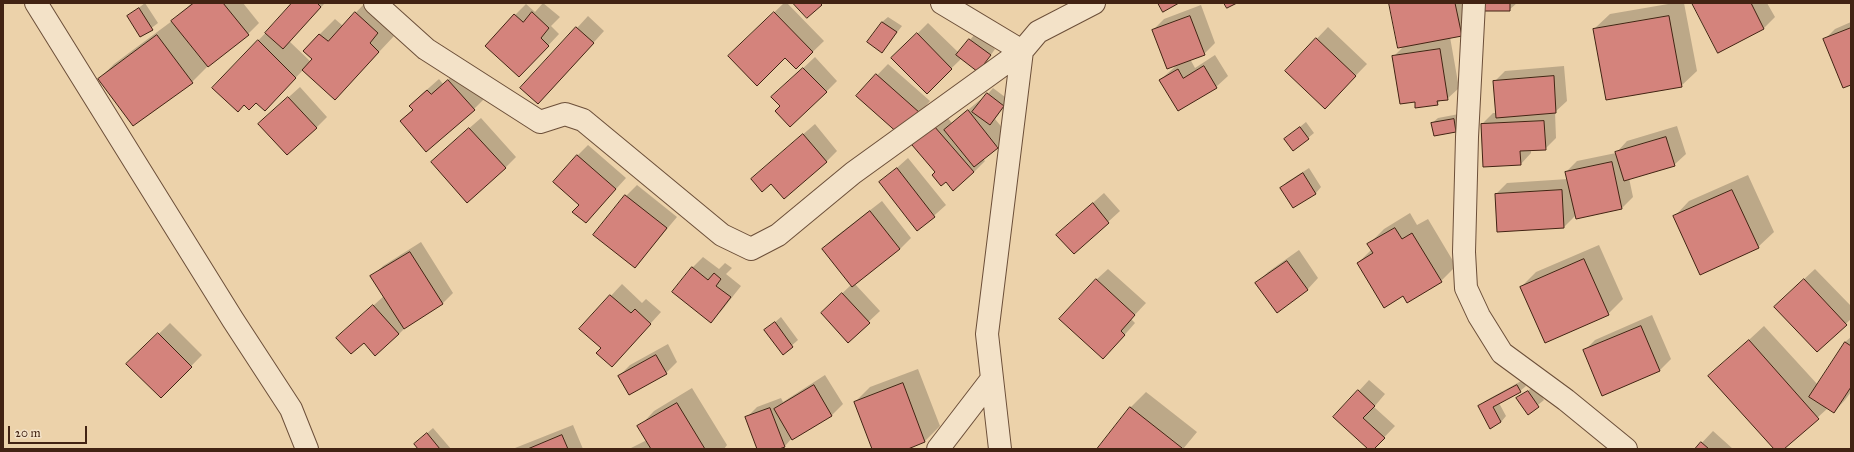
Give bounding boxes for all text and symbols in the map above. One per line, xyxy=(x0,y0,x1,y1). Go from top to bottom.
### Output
scale bar xyxy=(10,418,89,444)
text: 20 m xyxy=(15,426,41,440)

